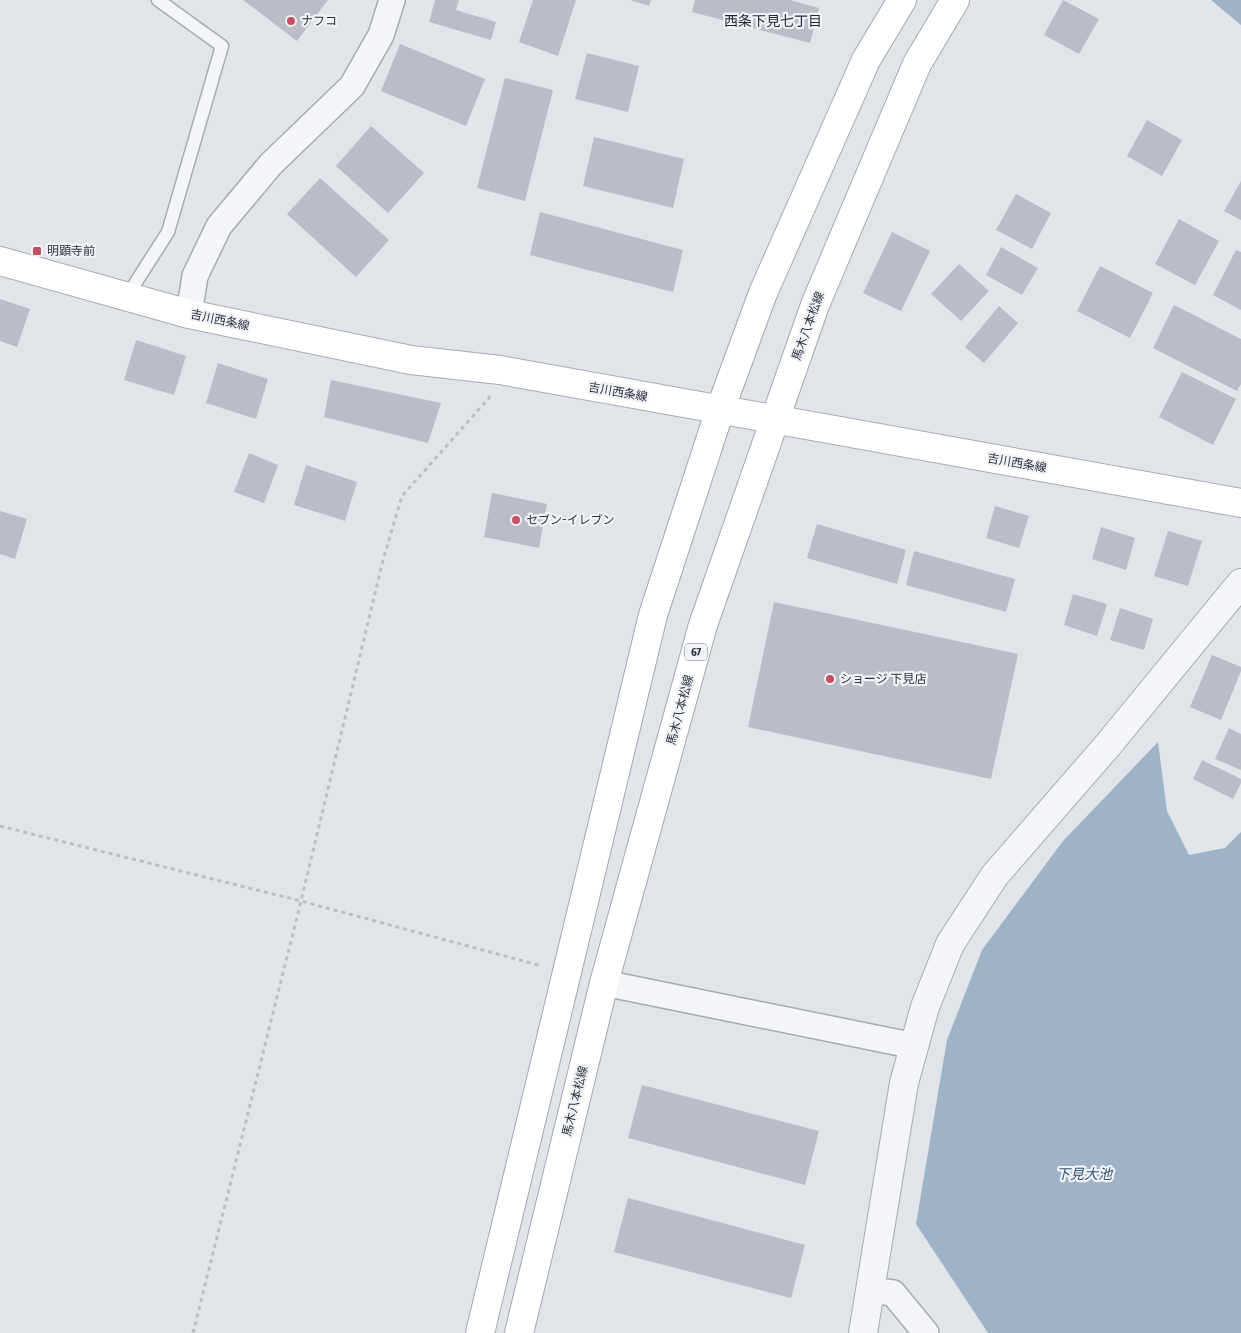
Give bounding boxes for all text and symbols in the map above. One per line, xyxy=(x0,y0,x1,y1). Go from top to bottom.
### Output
district label: 西条下見七丁目 xyxy=(724,13,822,30)
place label: ナフコ xyxy=(301,14,337,28)
marker: ナフコ xyxy=(285,15,297,27)
place label: 明顕寺前 xyxy=(47,244,95,258)
marker: 明顕寺前 xyxy=(31,245,43,257)
street label: 馬木八本松線 xyxy=(789,290,827,362)
street label: 吉川西条線 xyxy=(189,307,251,333)
street label: 吉川西条線 xyxy=(587,380,649,404)
street label: 吉川西条線 xyxy=(986,451,1048,475)
place label: セブン-イレブン xyxy=(526,513,614,527)
marker: セブン-イレブン xyxy=(510,514,522,526)
road number: 67 xyxy=(685,644,707,660)
place label: ショージ 下見店 xyxy=(840,672,927,686)
street label: 馬木八本松線 xyxy=(664,673,696,747)
marker: ショージ 下見店 xyxy=(824,673,836,685)
street label: 馬木八本松線 xyxy=(559,1064,591,1138)
water label: 下見大池 xyxy=(1056,1166,1114,1183)

